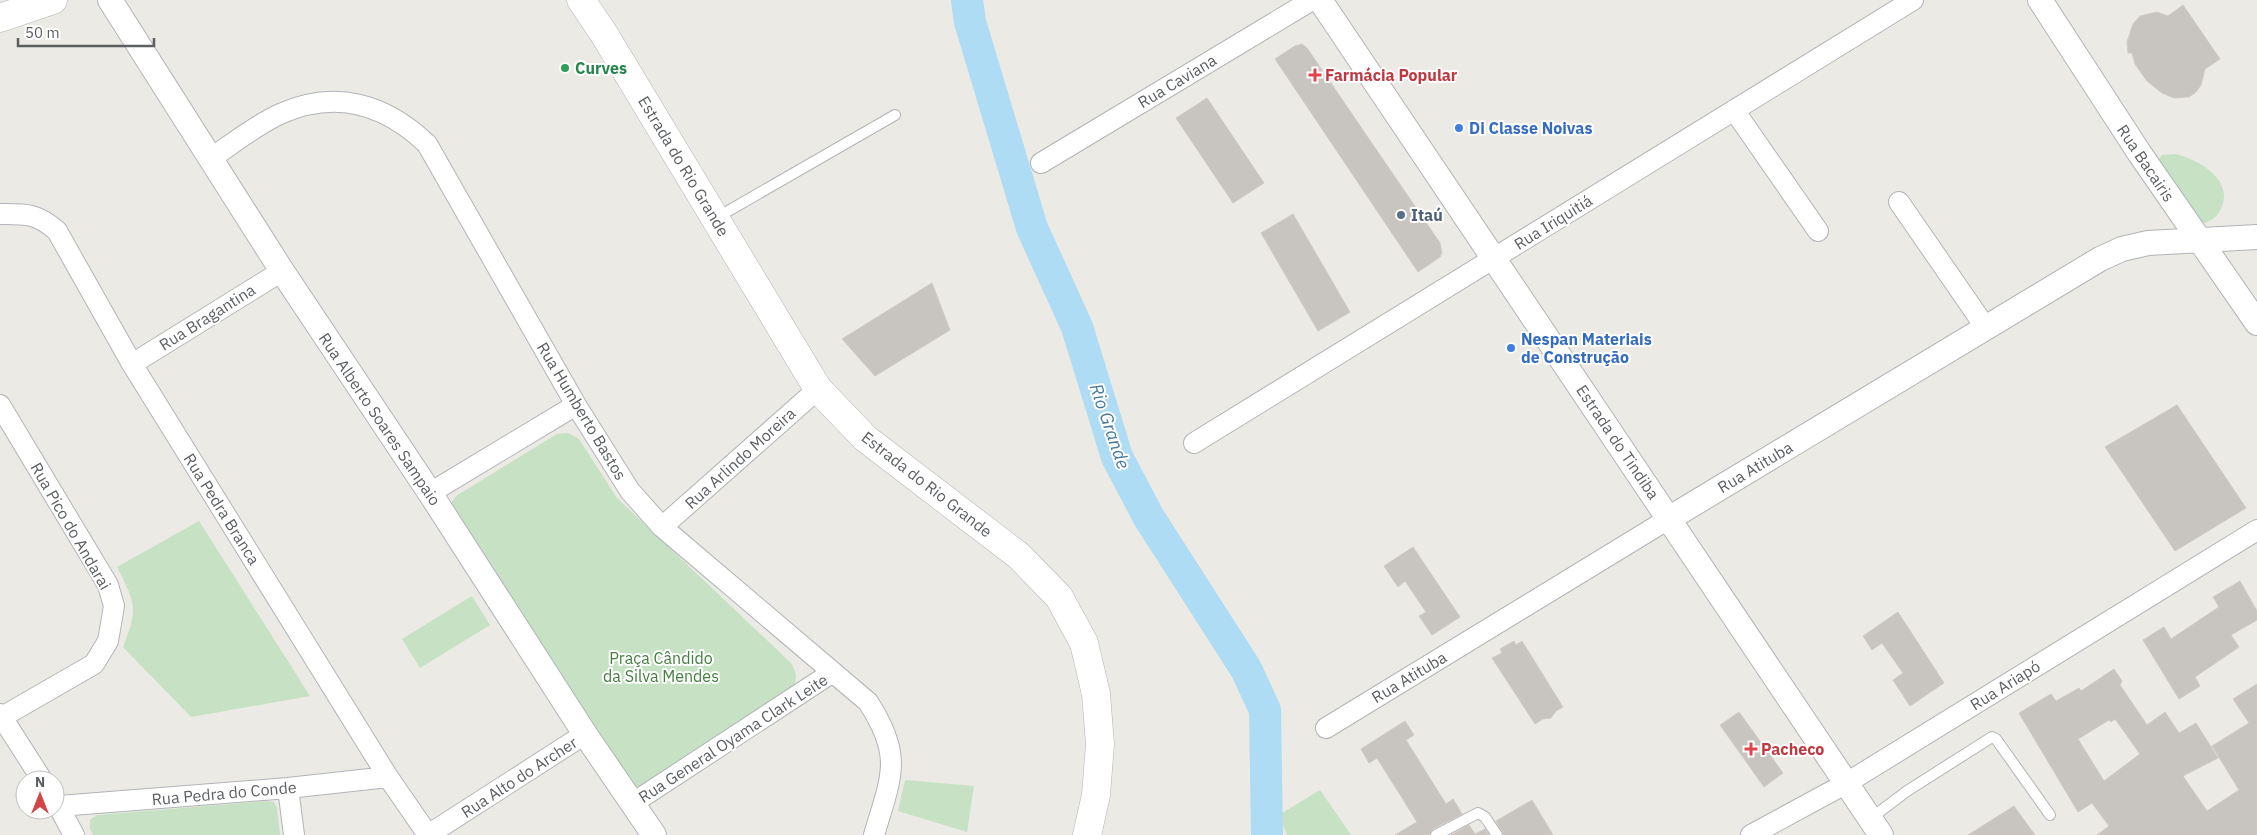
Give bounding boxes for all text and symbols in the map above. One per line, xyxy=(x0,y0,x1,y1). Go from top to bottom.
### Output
scale bar xyxy=(18,15,154,47)
text: 50 m xyxy=(25,23,60,42)
street label: Rua Caviana xyxy=(1134,50,1220,112)
place label: Curves xyxy=(575,58,627,78)
marker: Curves xyxy=(559,62,571,74)
place label: Farmácia Popular xyxy=(1325,65,1458,85)
marker: Farmácia Popular xyxy=(1309,69,1321,81)
street label: Estrada do Rio Grande xyxy=(634,92,734,240)
place label: Di Classe Noivas xyxy=(1469,118,1592,138)
street label: Rua Bacairis xyxy=(2113,121,2179,205)
marker: Di Classe Noivas xyxy=(1453,122,1465,134)
street label: Rua Iriquitiá xyxy=(1510,190,1596,254)
place label: Itaú xyxy=(1411,205,1443,225)
marker: Itaú xyxy=(1395,209,1407,221)
street label: Rua Bragantina xyxy=(155,279,259,355)
street label: Rua Alberto Soares Sampaio xyxy=(315,329,445,509)
place label: Nespan Materiais de Construção xyxy=(1521,329,1652,367)
street label: Rua Humberto Bastos xyxy=(533,338,631,484)
marker: Nespan Materiais de Construção xyxy=(1505,342,1517,354)
water label: Rio Grande xyxy=(1085,380,1135,472)
street label: Estrada do Tindiba xyxy=(1572,381,1664,503)
street label: Rua Arlindo Moreira xyxy=(680,403,800,513)
street label: Estrada do Rio Grande xyxy=(858,427,996,541)
street label: Rua Atituba xyxy=(1714,437,1797,497)
street label: Rua Pedra Branca xyxy=(180,450,265,569)
street label: Rua Pico do Andarai xyxy=(26,459,116,593)
street label: Rua Atituba xyxy=(1368,647,1451,707)
park label: Praça Cândido da Silva Mendes xyxy=(603,648,719,686)
street label: Rua Ariapó xyxy=(1966,656,2044,714)
street label: Rua General Oyama Clark Leite xyxy=(635,669,832,807)
street label: Rua Alto do Archer xyxy=(457,732,581,822)
place label: Pacheco xyxy=(1761,739,1824,759)
marker: Pacheco xyxy=(1745,743,1757,755)
north arrow xyxy=(15,770,65,820)
text: N xyxy=(35,773,45,791)
street label: Rua Pedra do Conde xyxy=(151,777,297,809)

